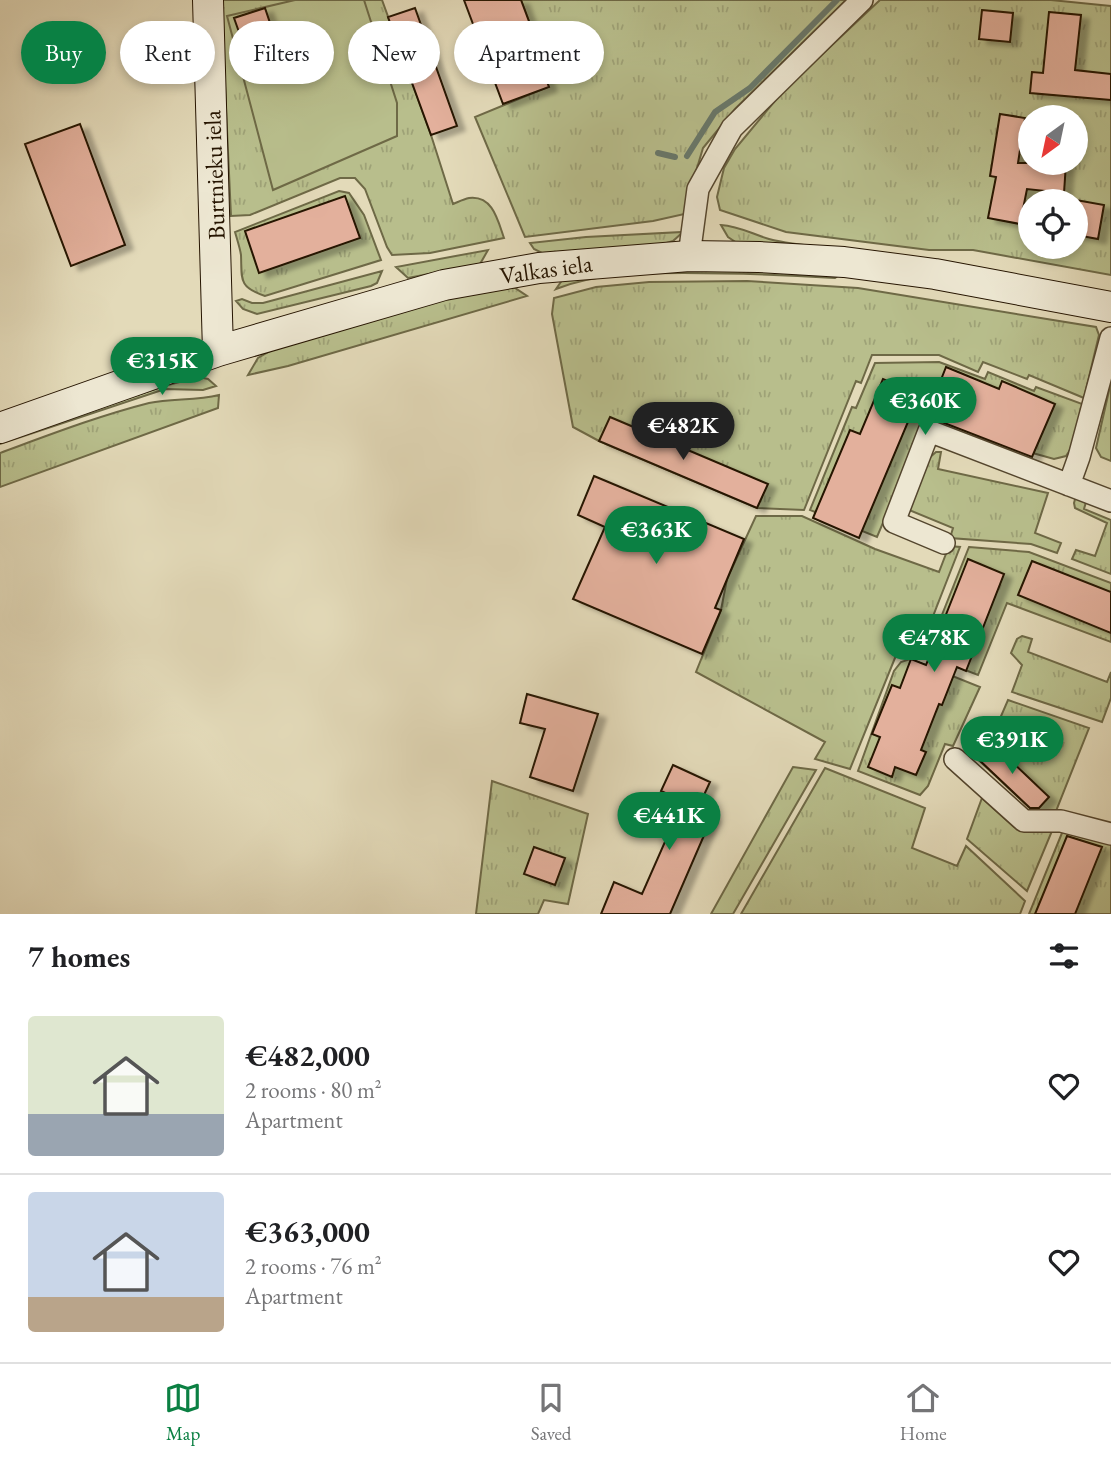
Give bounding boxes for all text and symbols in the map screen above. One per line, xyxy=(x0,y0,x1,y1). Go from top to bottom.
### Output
chip: Buy xyxy=(21,21,106,84)
chip: Rent xyxy=(120,21,215,84)
chip: Filters xyxy=(229,21,334,84)
chip: New xyxy=(348,21,440,84)
chip: Apartment xyxy=(454,21,604,84)
north arrow xyxy=(1018,105,1088,175)
map controls xyxy=(1018,105,1088,259)
street label: Burtnieku iela xyxy=(196,109,232,240)
button: locate xyxy=(1018,189,1088,259)
street label: Valkas iela xyxy=(498,247,595,291)
pin: €315K xyxy=(113,338,211,397)
text: €315K xyxy=(126,345,198,375)
pin: €360K xyxy=(876,378,974,437)
text: €360K xyxy=(889,385,961,415)
pin: €482K xyxy=(634,402,732,462)
text: €482K xyxy=(647,410,719,440)
pin: €363K xyxy=(607,506,705,566)
text: €363K xyxy=(620,514,692,544)
pin: €478K xyxy=(885,614,983,674)
text: €478K xyxy=(898,622,970,652)
pin: €391K xyxy=(963,716,1061,776)
text: €391K xyxy=(976,724,1048,754)
pin: €441K xyxy=(620,792,718,852)
text: €441K xyxy=(633,800,705,830)
text: 7 homes xyxy=(28,937,130,976)
icon: filters xyxy=(1045,937,1083,975)
text: €482,000 xyxy=(245,1036,370,1075)
icon: home xyxy=(84,1044,168,1128)
icon: heart xyxy=(1045,1067,1083,1105)
text: 2 rooms · 80 m² xyxy=(245,1075,382,1105)
text: Apartment xyxy=(245,1105,343,1135)
text: €363,000 xyxy=(245,1212,370,1251)
icon: home xyxy=(84,1220,168,1304)
icon: heart xyxy=(1045,1243,1083,1281)
text: 2 rooms · 76 m² xyxy=(245,1251,382,1281)
text: Apartment xyxy=(245,1281,343,1311)
tab: Map xyxy=(164,1379,202,1446)
tab: Saved xyxy=(531,1379,571,1446)
tab: Home xyxy=(900,1379,947,1446)

